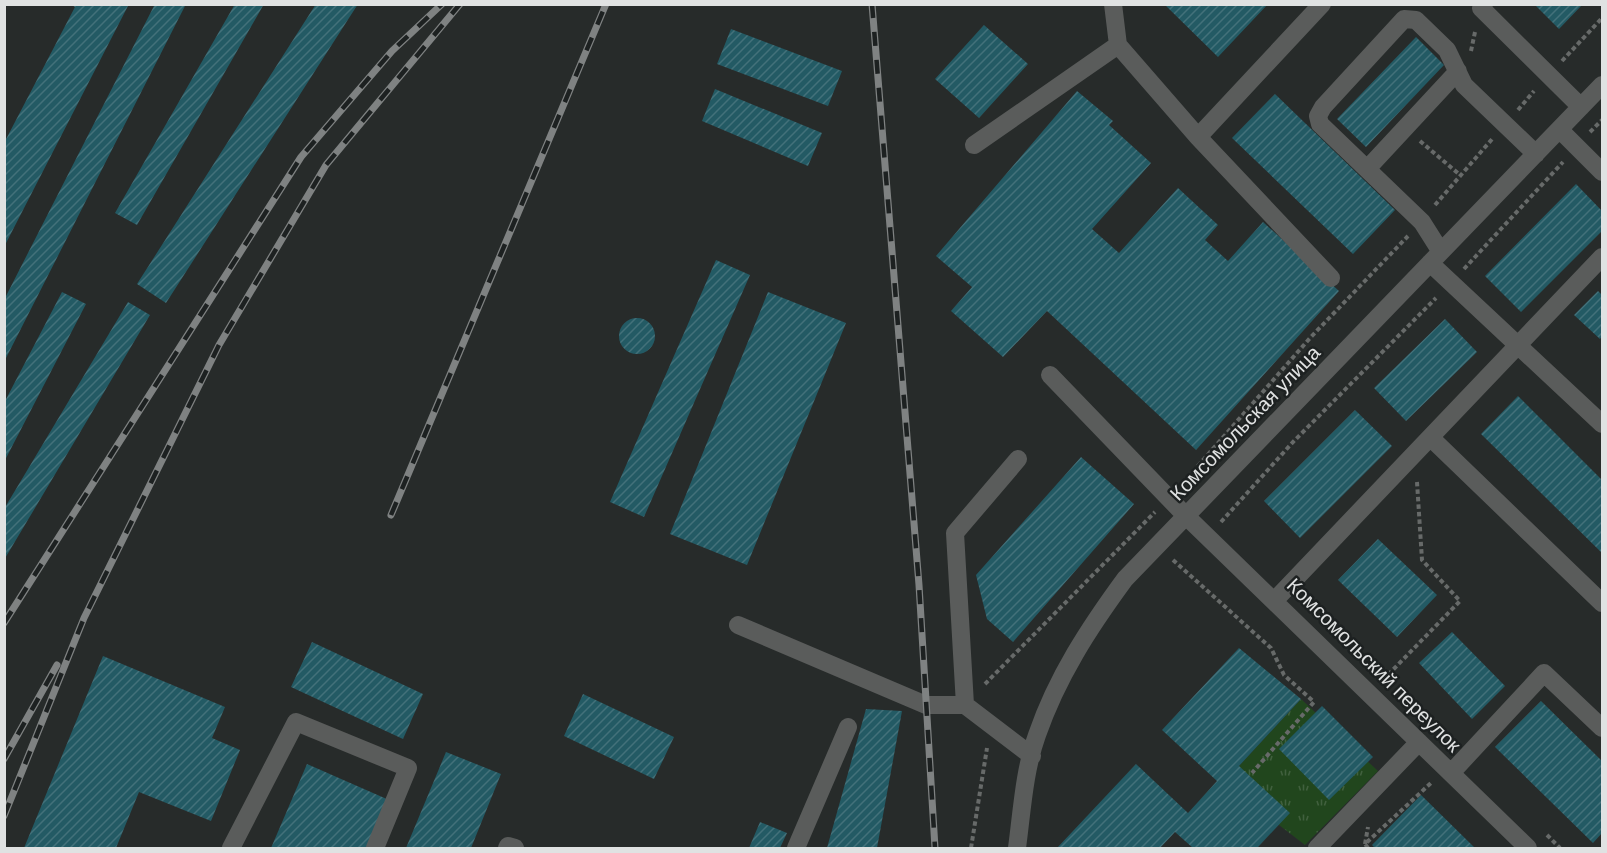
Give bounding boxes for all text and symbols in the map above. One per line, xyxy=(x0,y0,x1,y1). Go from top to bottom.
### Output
street label: Комсомольская улица xyxy=(1164,339,1326,506)
street label: Комсомольский переулок xyxy=(1281,572,1467,758)

